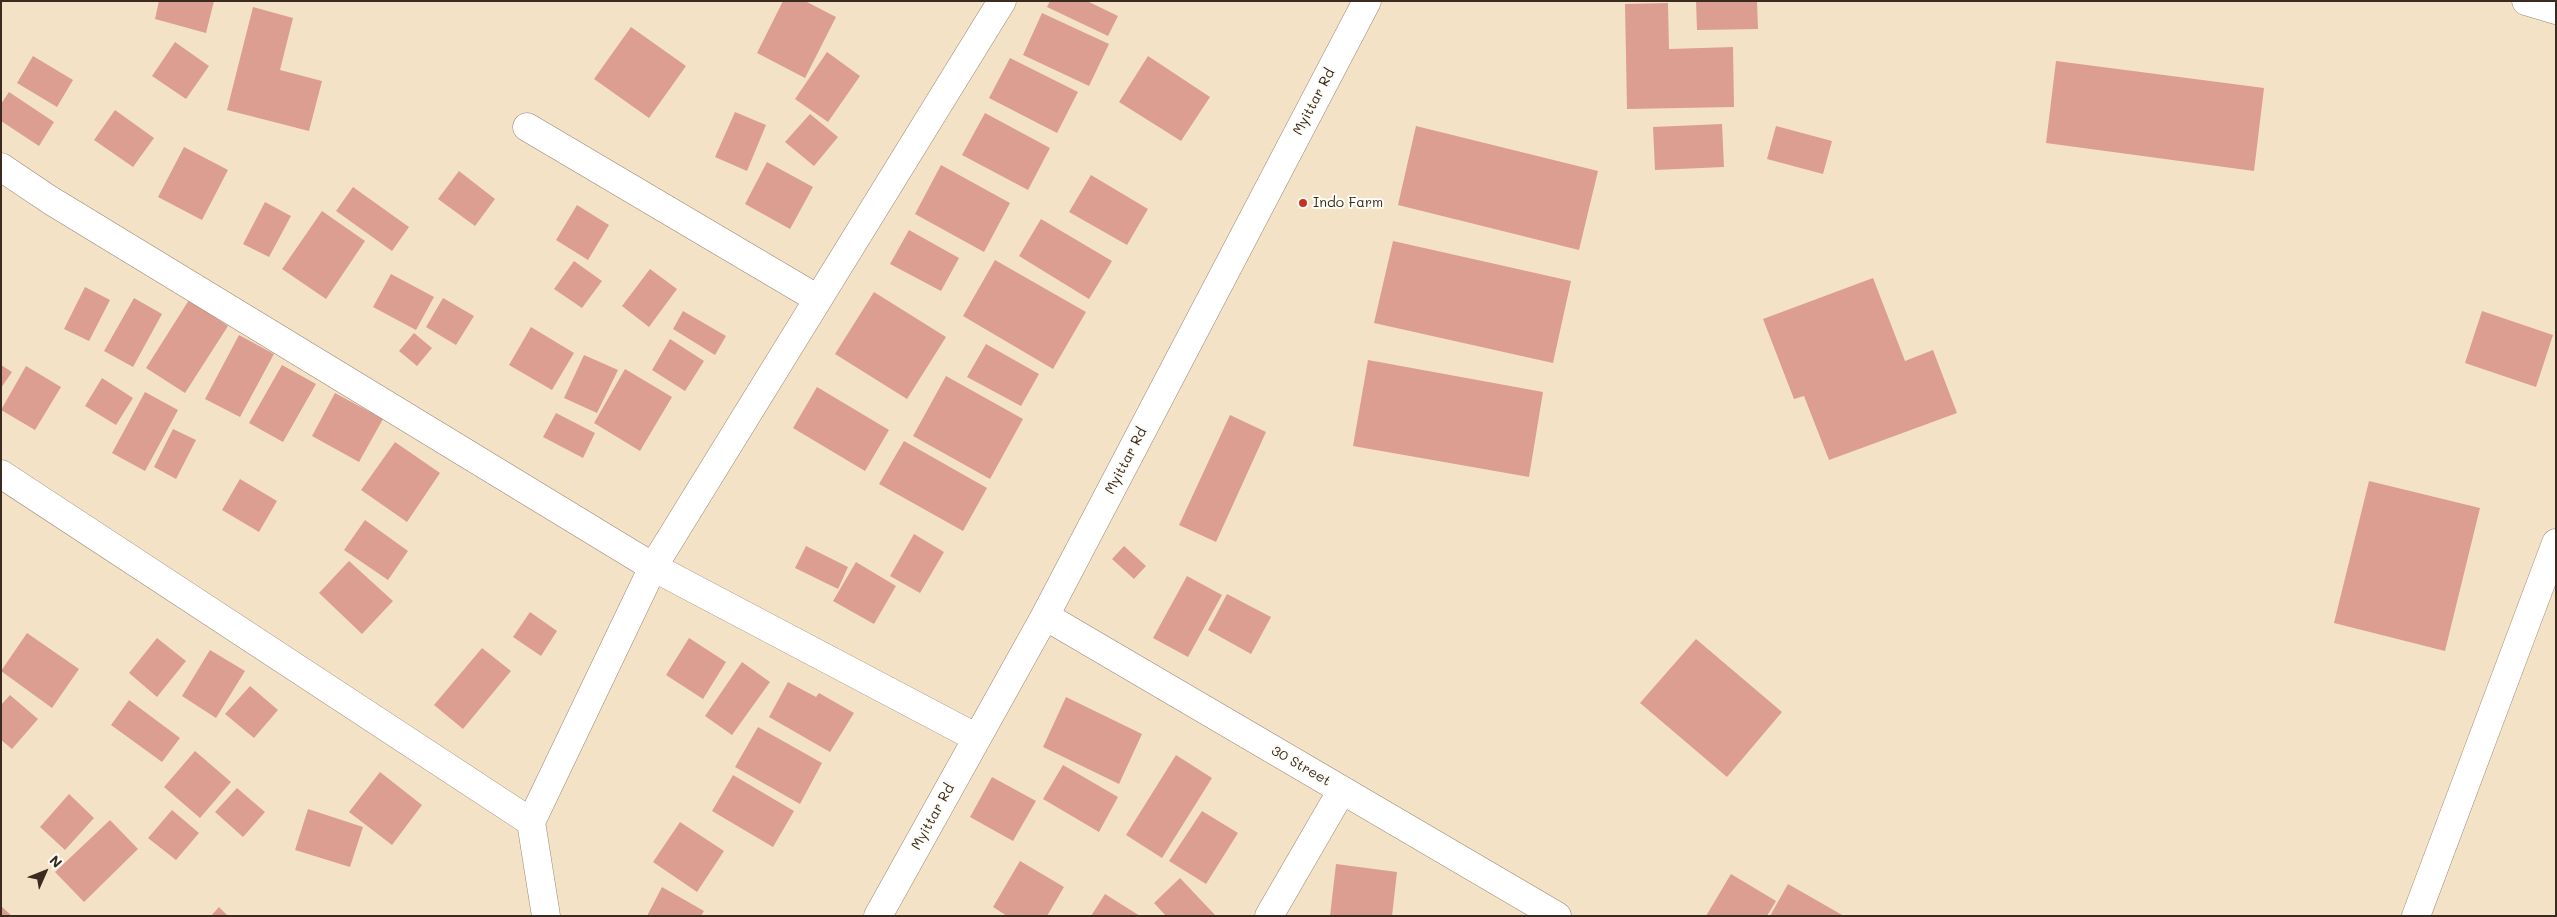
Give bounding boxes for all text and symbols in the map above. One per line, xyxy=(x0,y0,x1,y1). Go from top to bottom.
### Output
street label: Myittar Rd xyxy=(1289,66,1339,138)
place label: Indo Farm xyxy=(1313,195,1383,211)
marker: Indo Farm xyxy=(1297,197,1309,209)
street label: Myittar Rd xyxy=(1101,425,1151,497)
street label: 30 Street xyxy=(1268,742,1334,790)
street label: Myittar Rd xyxy=(908,781,958,853)
north arrow xyxy=(20,847,70,897)
text: N xyxy=(46,851,67,872)

